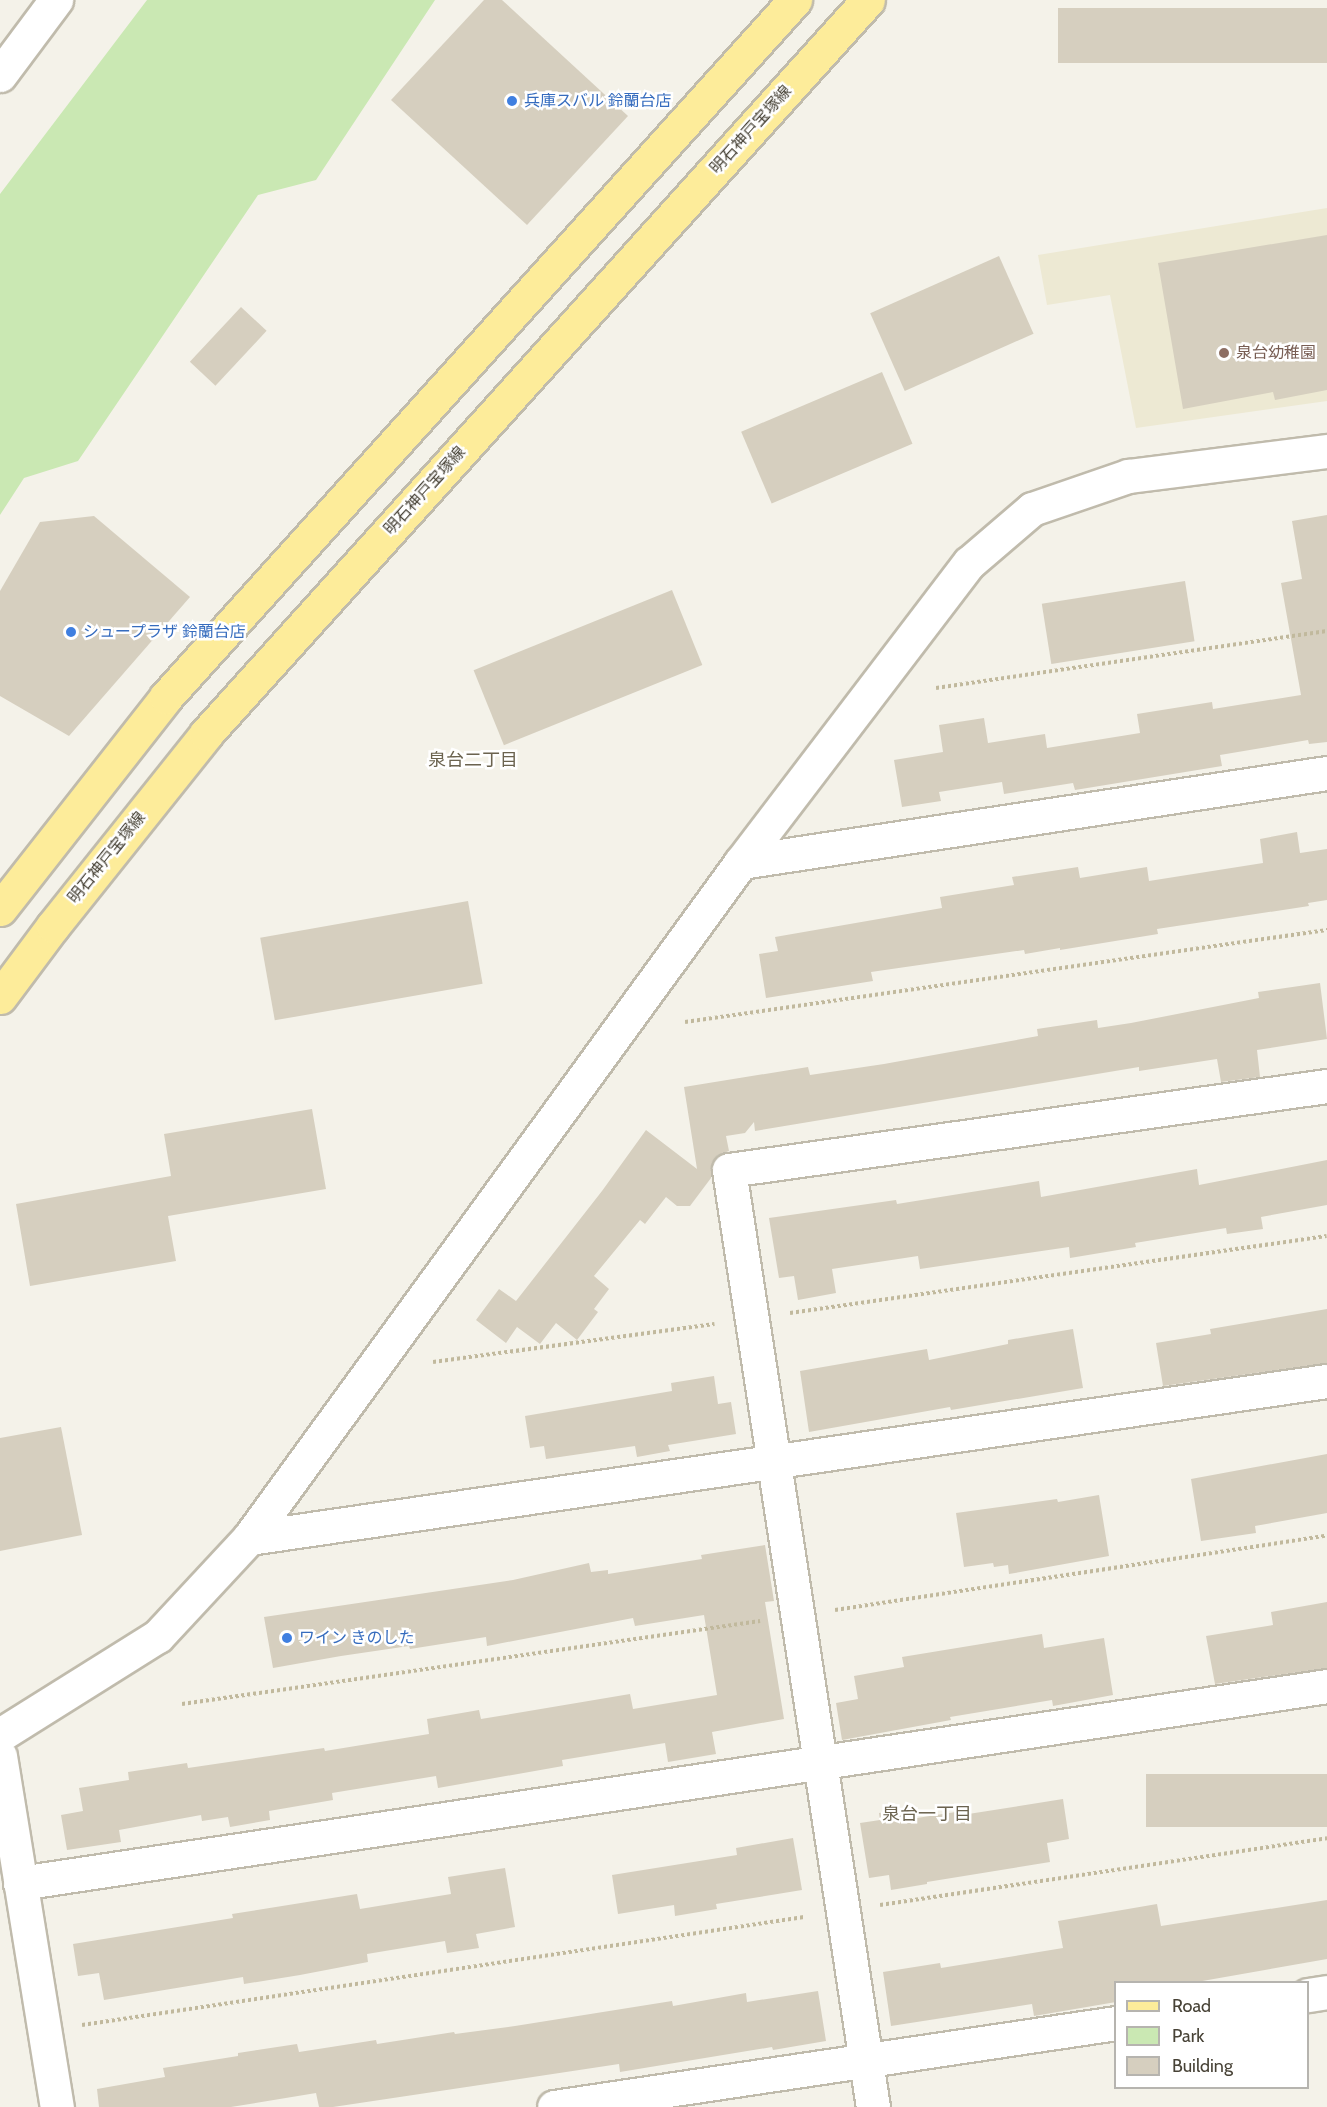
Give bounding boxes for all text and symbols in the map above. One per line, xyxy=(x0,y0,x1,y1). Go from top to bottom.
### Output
street label: 明石神戸宝塚線 xyxy=(706,82,796,178)
place label: 兵庫スバル 鈴蘭台店 xyxy=(524,91,672,111)
marker: 兵庫スバル 鈴蘭台店 xyxy=(505,94,519,108)
place label: 泉台幼稚園 xyxy=(1236,343,1316,363)
marker: 泉台幼稚園 xyxy=(1217,346,1231,360)
street label: 明石神戸宝塚線 xyxy=(380,443,470,539)
place label: シュープラザ 鈴蘭台店 xyxy=(83,622,247,642)
marker: シュープラザ 鈴蘭台店 xyxy=(64,625,78,639)
district label: 泉台二丁目 xyxy=(428,749,518,771)
street label: 明石神戸宝塚線 xyxy=(64,808,150,908)
place label: ワイン きのした xyxy=(299,1628,415,1648)
marker: ワイン きのした xyxy=(280,1631,294,1645)
district label: 泉台一丁目 xyxy=(882,1803,972,1825)
legend xyxy=(1114,1981,1309,2089)
text: Road xyxy=(1172,1995,1211,2017)
text: Park xyxy=(1172,2025,1204,2047)
text: Building xyxy=(1172,2055,1233,2077)

